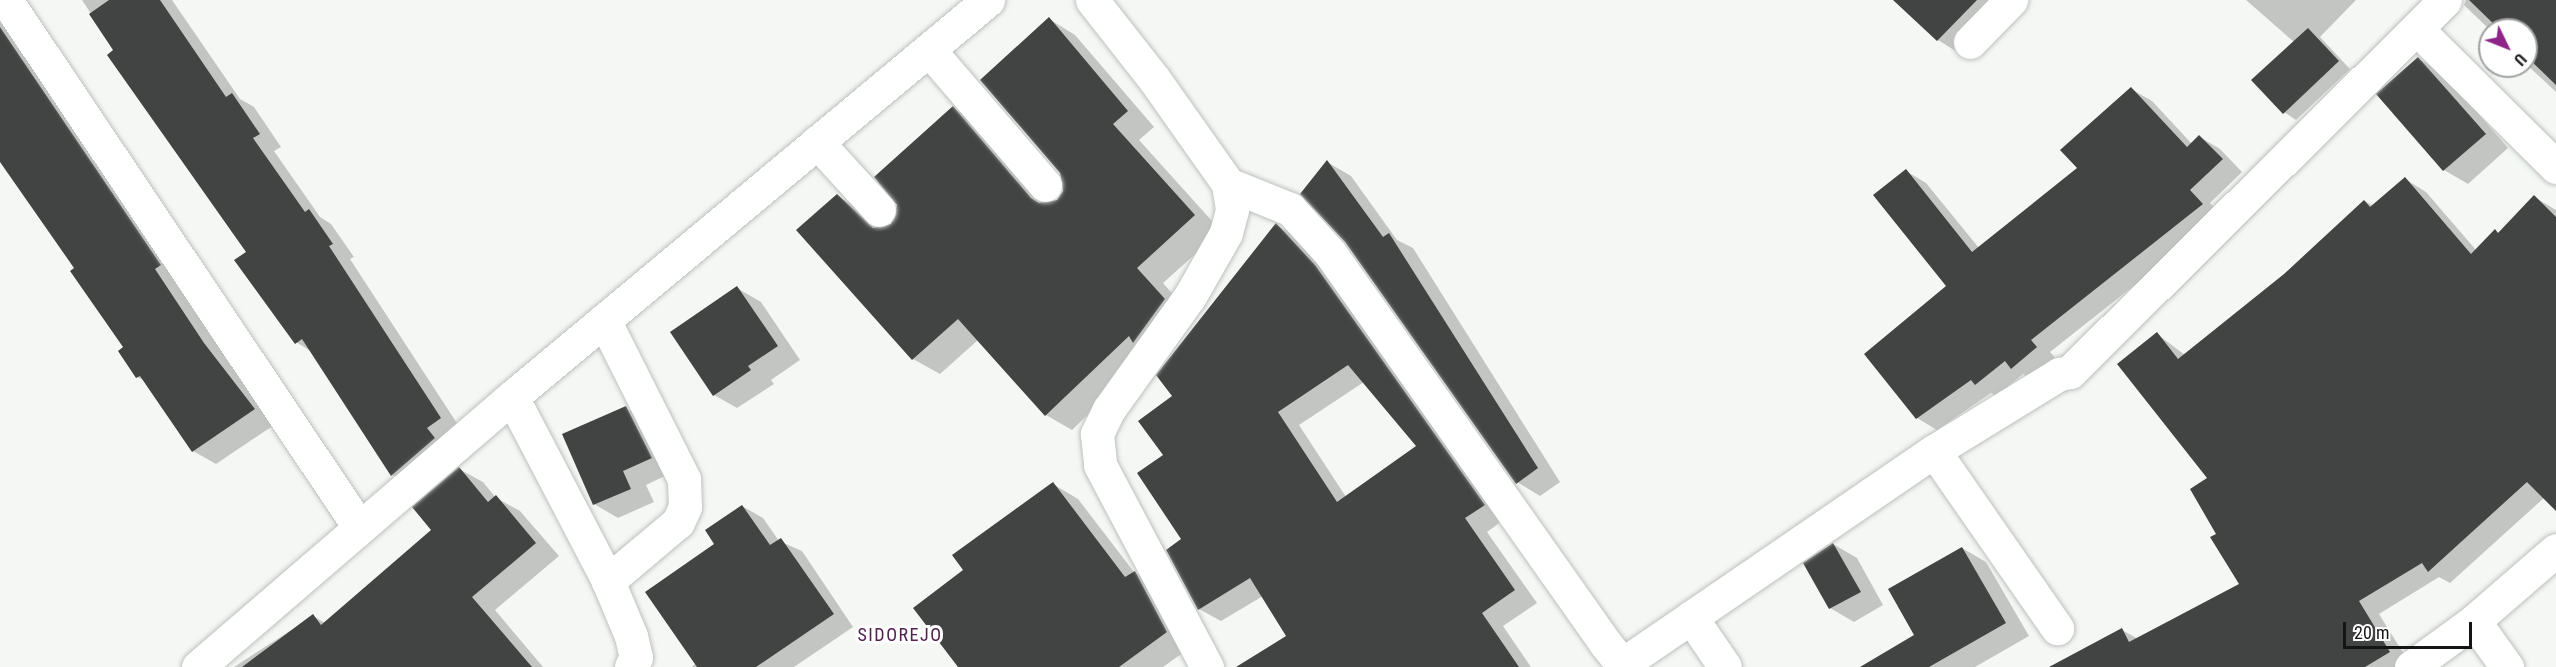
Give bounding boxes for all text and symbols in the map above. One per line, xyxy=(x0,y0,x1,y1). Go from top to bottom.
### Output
north arrow xyxy=(2478,18,2538,78)
text: U xyxy=(2510,49,2530,69)
scale bar xyxy=(2346,610,2475,648)
text: 20 m xyxy=(2354,622,2389,643)
district label: SIDOREJO xyxy=(858,624,942,646)

